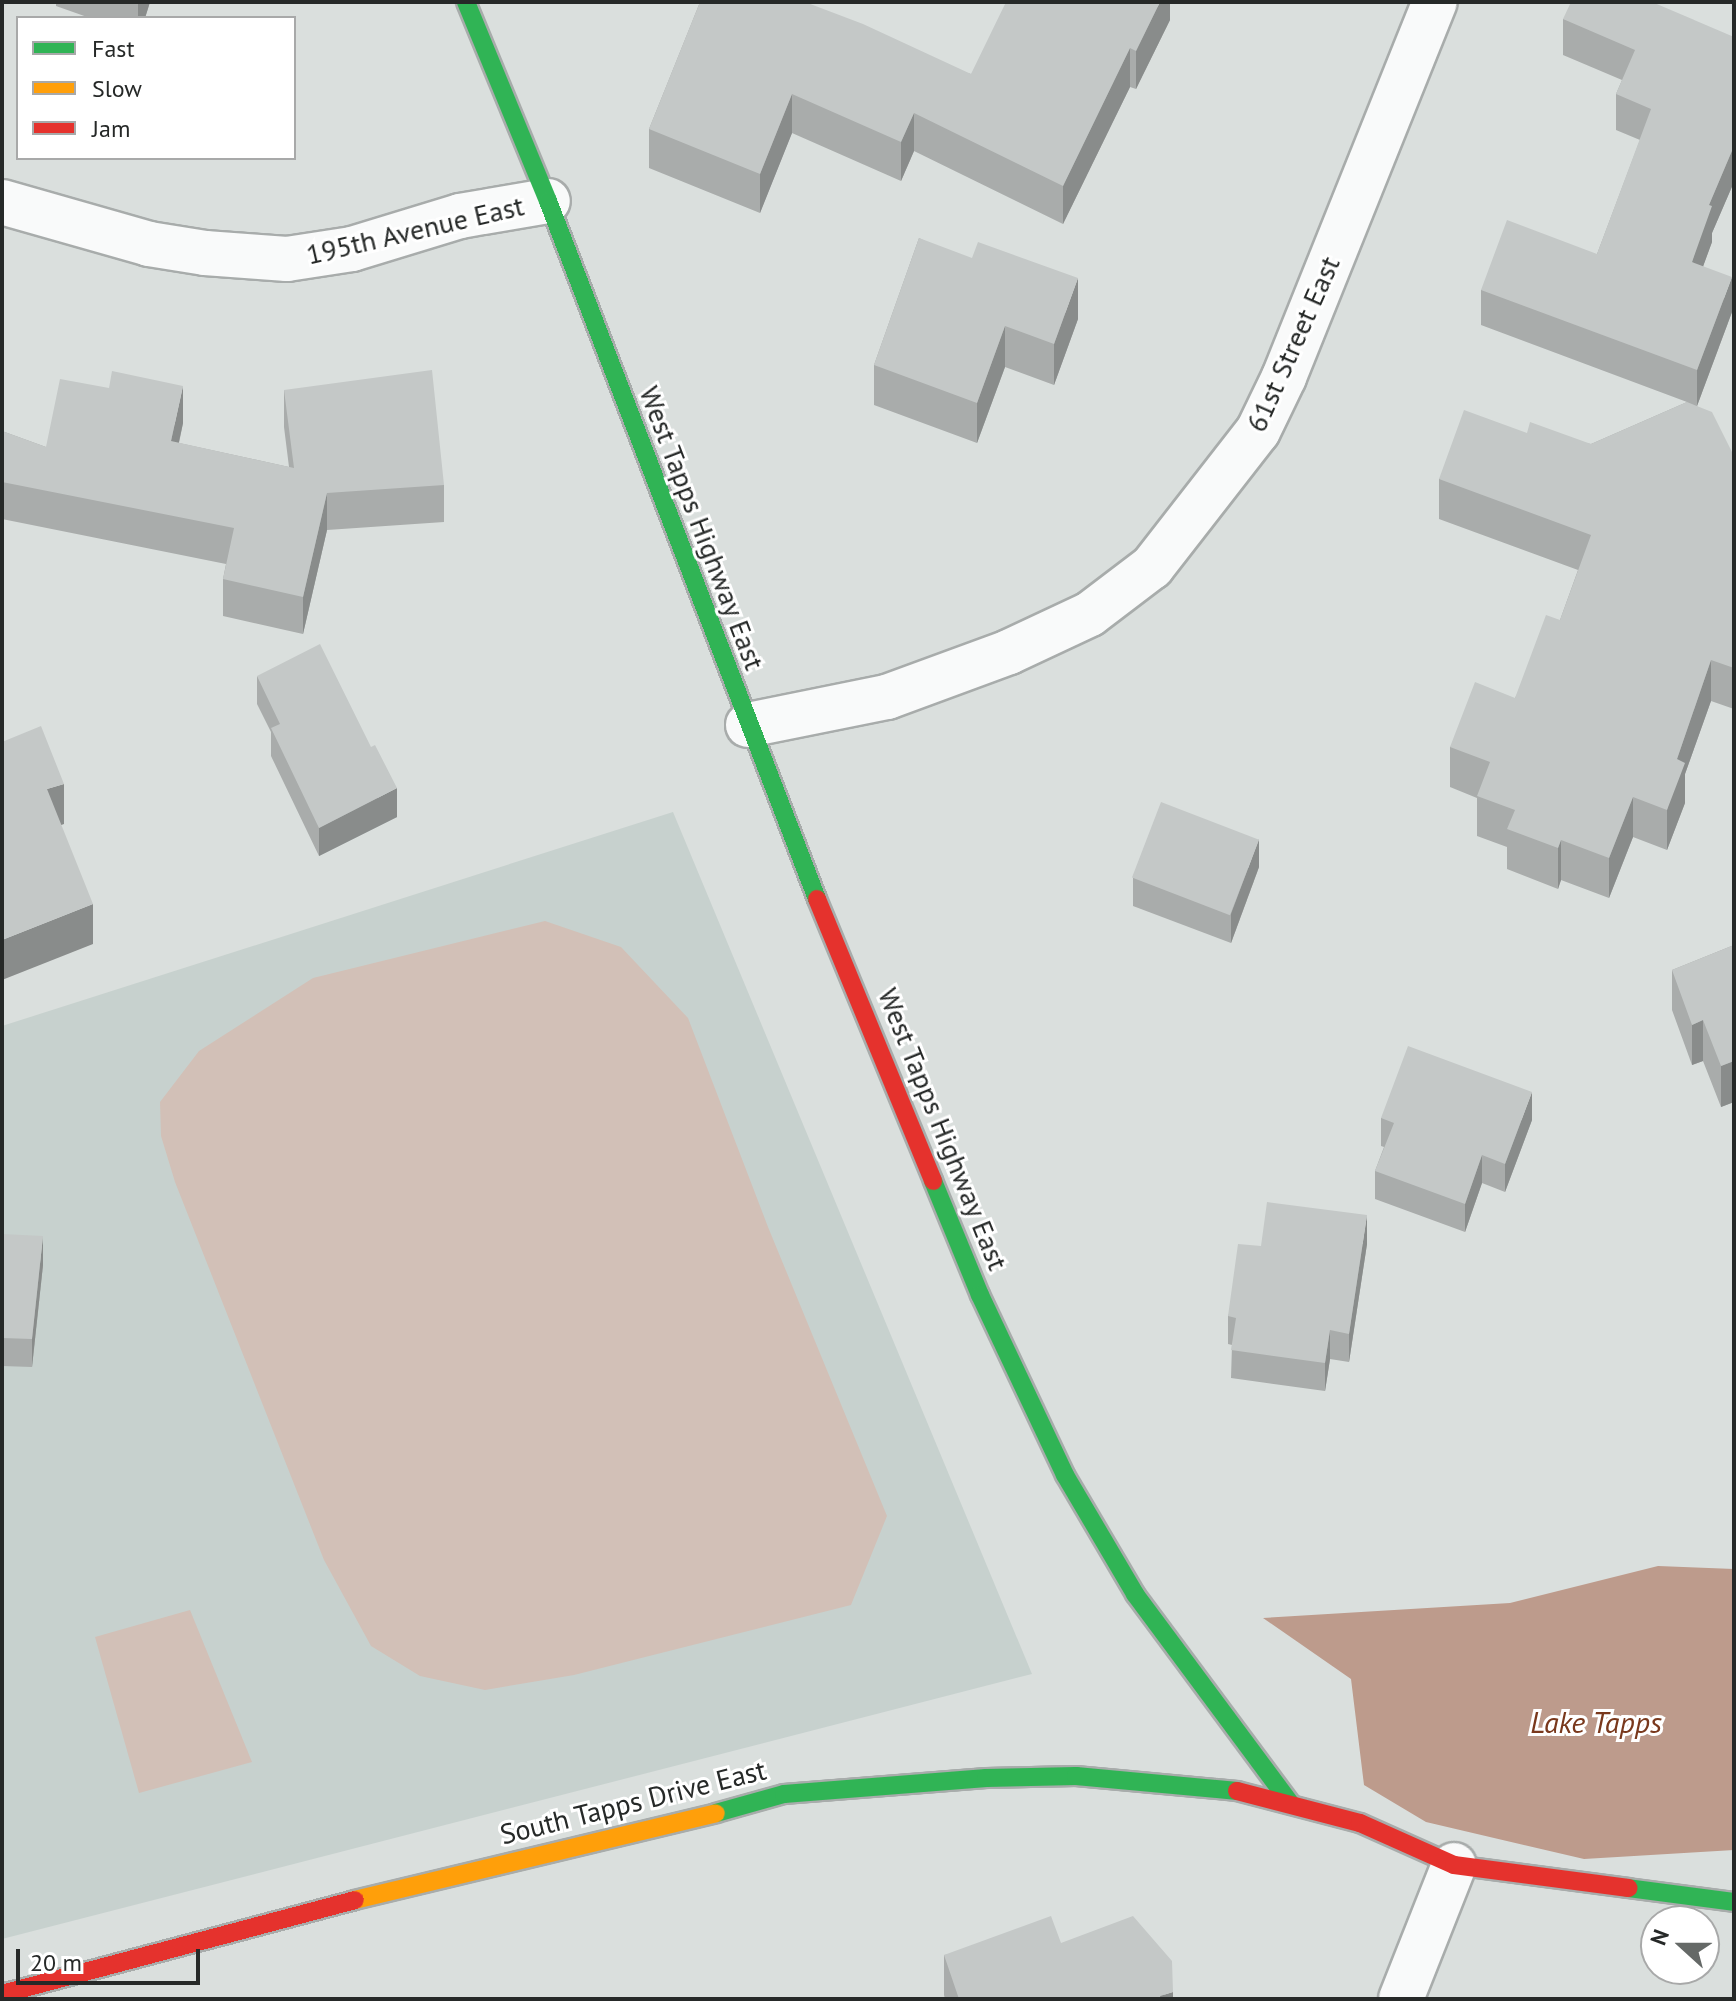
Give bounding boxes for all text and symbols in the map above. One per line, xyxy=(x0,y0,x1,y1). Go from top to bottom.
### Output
legend xyxy=(16,16,296,160)
text: Fast xyxy=(92,33,135,64)
text: Slow xyxy=(92,73,142,104)
text: Jam xyxy=(92,113,130,144)
street label: 195th Avenue East xyxy=(303,189,527,271)
street label: 61st Street East xyxy=(1239,251,1347,437)
street label: West Tapps Highway East xyxy=(632,381,772,675)
street label: West Tapps Highway East xyxy=(871,982,1015,1276)
water label: Lake Tapps xyxy=(1530,1704,1662,1740)
street label: South Tapps Drive East xyxy=(496,1753,770,1851)
north arrow xyxy=(1640,1905,1720,1985)
text: N xyxy=(1644,1925,1675,1949)
scale bar xyxy=(20,1933,204,1983)
text: 20 m xyxy=(30,1947,82,1978)

